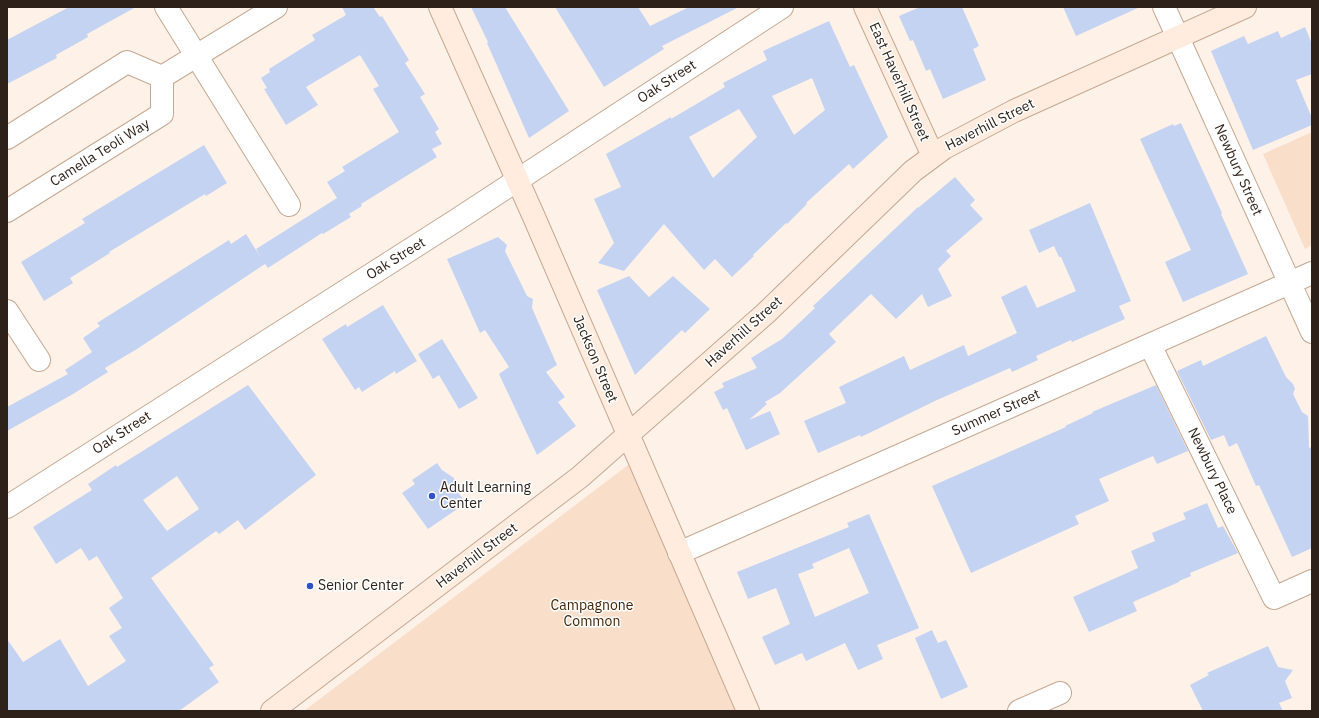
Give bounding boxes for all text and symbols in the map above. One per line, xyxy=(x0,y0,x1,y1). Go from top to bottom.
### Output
street label: East Haverhill Street xyxy=(865,20,933,144)
street label: Oak Street xyxy=(635,57,699,107)
street label: Haverhill Street xyxy=(943,95,1037,155)
street label: Camella Teoli Way xyxy=(47,116,153,190)
street label: Newbury Street xyxy=(1210,122,1266,218)
street label: Oak Street xyxy=(363,234,429,284)
street label: Haverhill Street xyxy=(702,293,786,371)
street label: Jackson Street xyxy=(569,313,621,405)
street label: Summer Street xyxy=(949,386,1043,440)
street label: Oak Street xyxy=(90,408,154,458)
street label: Newbury Place xyxy=(1184,425,1240,517)
place label: Adult Learning Center xyxy=(440,480,531,512)
marker: Adult Learning Center xyxy=(427,491,437,501)
street label: Haverhill Street xyxy=(433,520,521,592)
place label: Senior Center xyxy=(318,578,404,594)
marker: Senior Center xyxy=(305,581,315,591)
park label: Campagnone Common xyxy=(551,598,633,630)

